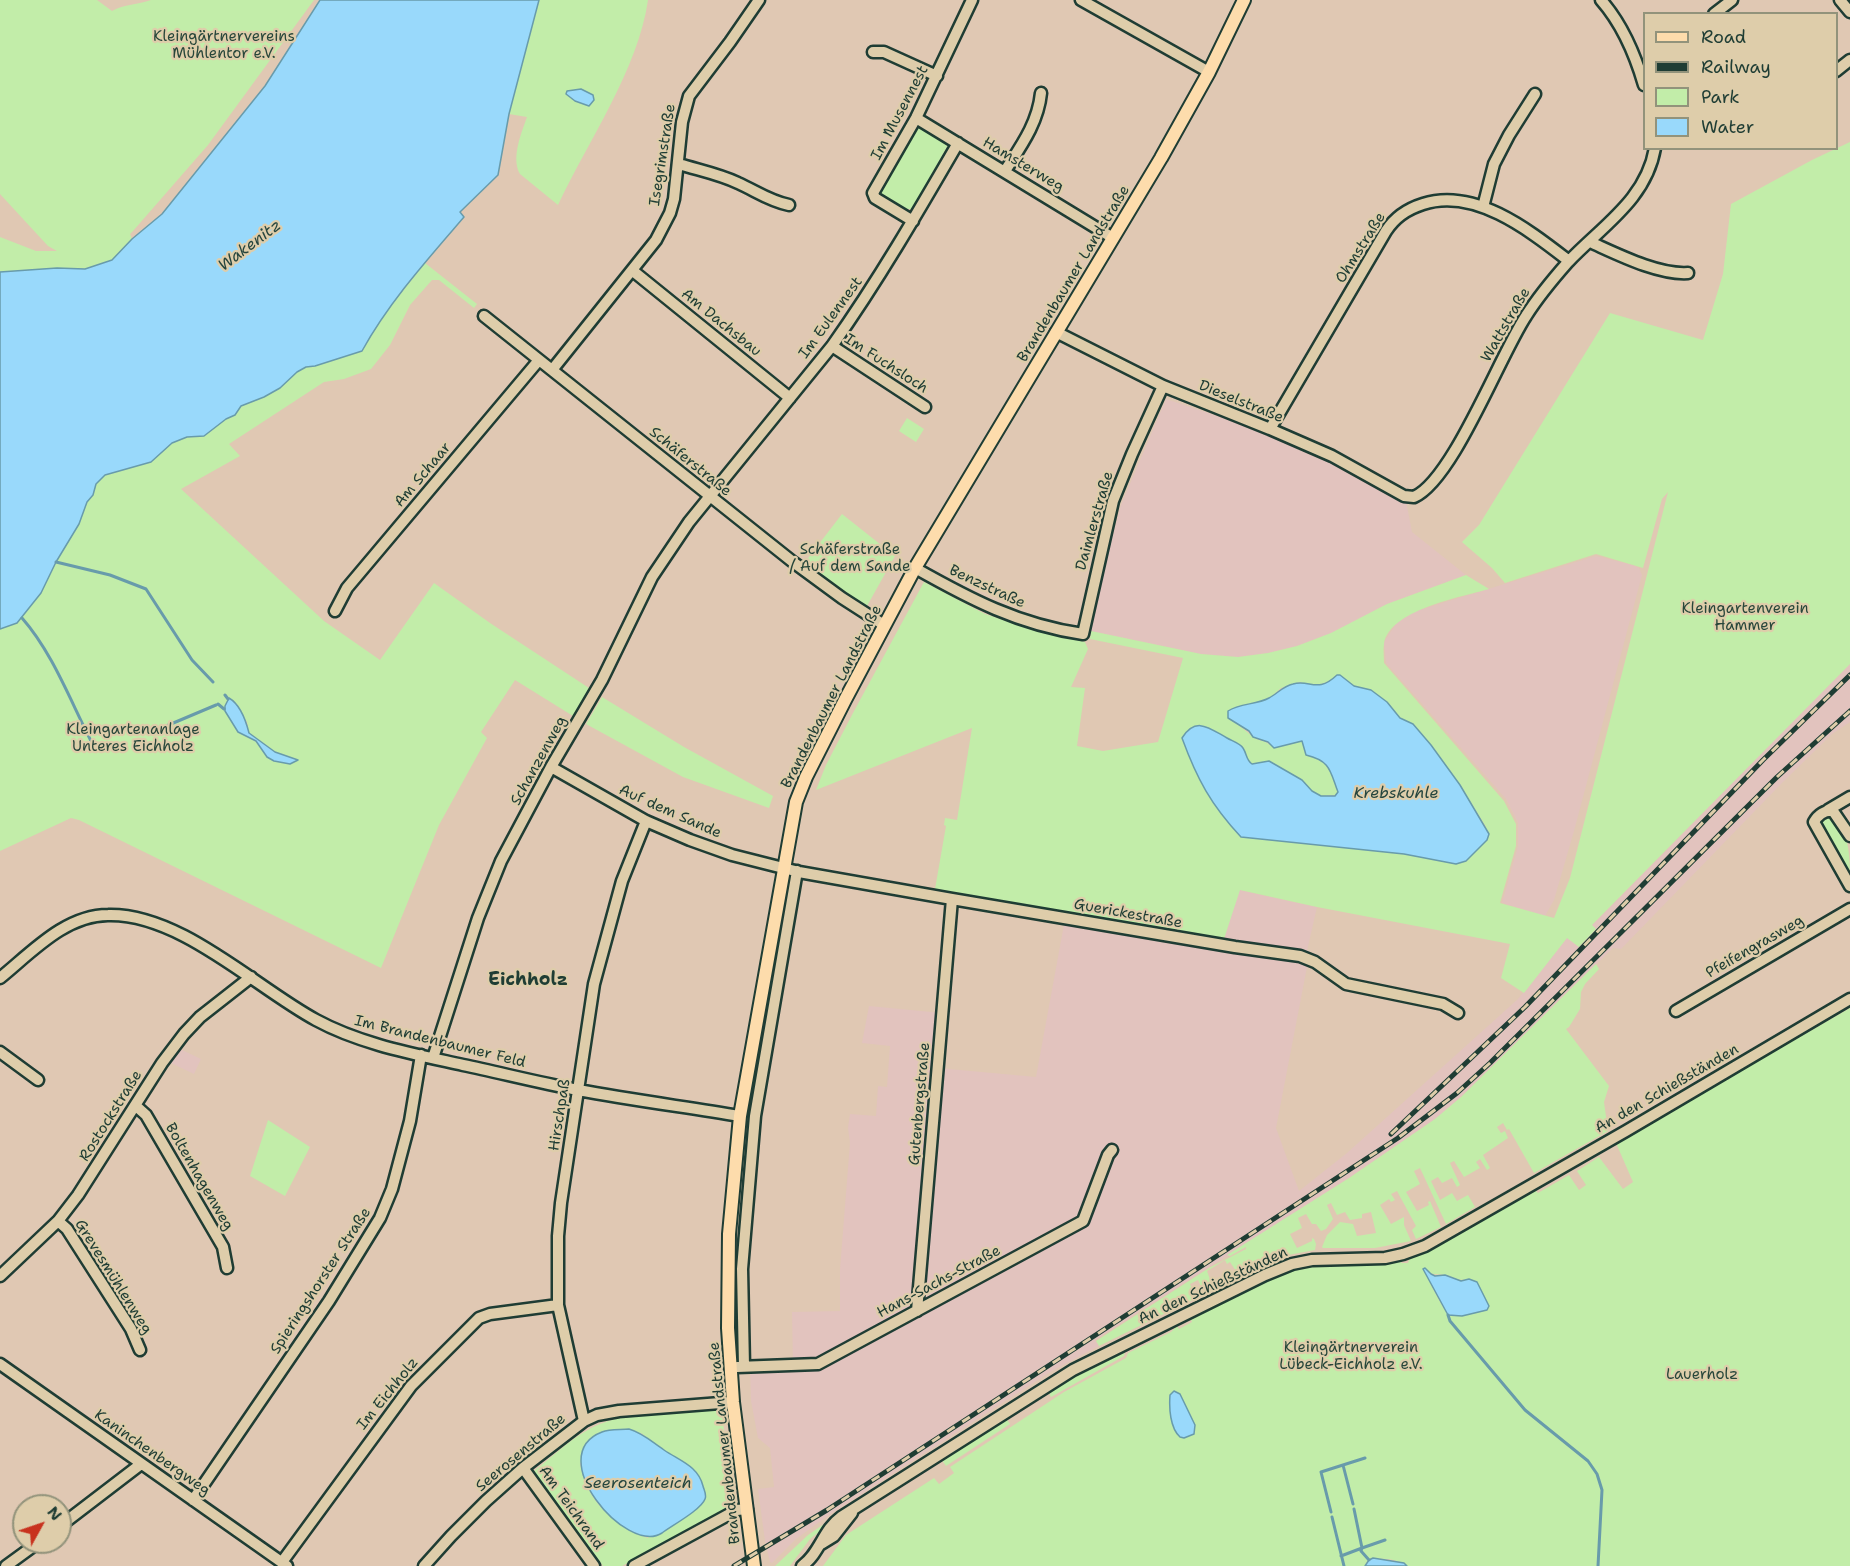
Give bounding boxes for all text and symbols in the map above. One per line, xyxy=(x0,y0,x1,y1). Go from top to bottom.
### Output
legend xyxy=(1643,12,1838,150)
text: Road xyxy=(1701,25,1746,49)
park label: Kleingärtnervereins Mühlentor e.V. xyxy=(153,28,295,63)
text: Railway xyxy=(1701,55,1771,79)
street label: Im Musennest xyxy=(868,63,932,163)
text: Park xyxy=(1701,85,1740,109)
street label: Isegrimstraße xyxy=(646,103,680,207)
text: Water xyxy=(1701,115,1754,139)
street label: Hamsterweg xyxy=(979,134,1067,196)
street label: Brandenbaumer Landstraße xyxy=(1014,182,1134,366)
street label: Ohmstraße xyxy=(1332,209,1390,287)
water label: Wakenitz xyxy=(215,216,285,276)
street label: Im Eulennest xyxy=(795,274,867,362)
street label: Am Dachsbau xyxy=(677,285,765,361)
street label: Wattstraße xyxy=(1477,285,1535,365)
street label: Im Fuchsloch xyxy=(841,330,931,398)
street label: Dieselstraße xyxy=(1196,377,1286,427)
street label: Schäferstraße xyxy=(645,423,735,501)
street label: Am Schaar xyxy=(391,439,455,511)
street label: Daimlerstraße xyxy=(1072,469,1118,573)
park label: Schäferstraße / Auf dem Sande xyxy=(790,541,910,576)
street label: Benzstraße xyxy=(946,562,1028,612)
park label: Kleingartenverein Hammer xyxy=(1681,600,1809,635)
street label: Brandenbaumer Landstraße xyxy=(778,602,886,792)
street label: Schanzenweg xyxy=(507,713,571,809)
park label: Kleingartenanlage Unteres Eichholz xyxy=(66,721,200,756)
street label: Auf dem Sande xyxy=(616,781,724,843)
water label: Krebskuhle xyxy=(1354,784,1438,804)
street label: Guerickestraße xyxy=(1072,896,1184,932)
street label: Pfeifengrasweg xyxy=(1703,912,1807,982)
district label: Eichholz xyxy=(488,969,568,991)
street label: Im Brandenbaumer Feld xyxy=(353,1012,527,1072)
street label: An den Schießständen xyxy=(1592,1041,1742,1137)
street label: Gutenbergstraße xyxy=(906,1042,934,1166)
street label: Rostockstraße xyxy=(76,1067,146,1165)
street label: Hirschpaß xyxy=(545,1078,575,1152)
street label: Boltenhagenweg xyxy=(161,1120,237,1234)
street label: Spieringshorster Straße xyxy=(267,1204,375,1358)
street label: Grevesmühlenweg xyxy=(70,1216,156,1338)
street label: Hans-Sachs-Straße xyxy=(874,1242,1004,1322)
street label: An den Schießständen xyxy=(1135,1243,1291,1329)
park label: Kleingärtnerverein Lübeck-Eichholz e.V. xyxy=(1279,1339,1423,1374)
street label: Brandenbaumer Landstraße xyxy=(705,1341,745,1545)
street label: Im Eichholz xyxy=(353,1354,423,1434)
park label: Lauerholz xyxy=(1666,1366,1738,1384)
street label: Kaninchenbergweg xyxy=(91,1406,213,1500)
street label: Seerosenstraße xyxy=(472,1410,570,1496)
street label: Am Teichrand xyxy=(535,1463,607,1553)
water label: Seerosenteich xyxy=(584,1474,692,1494)
north arrow xyxy=(12,1494,72,1554)
text: N xyxy=(43,1502,67,1525)

